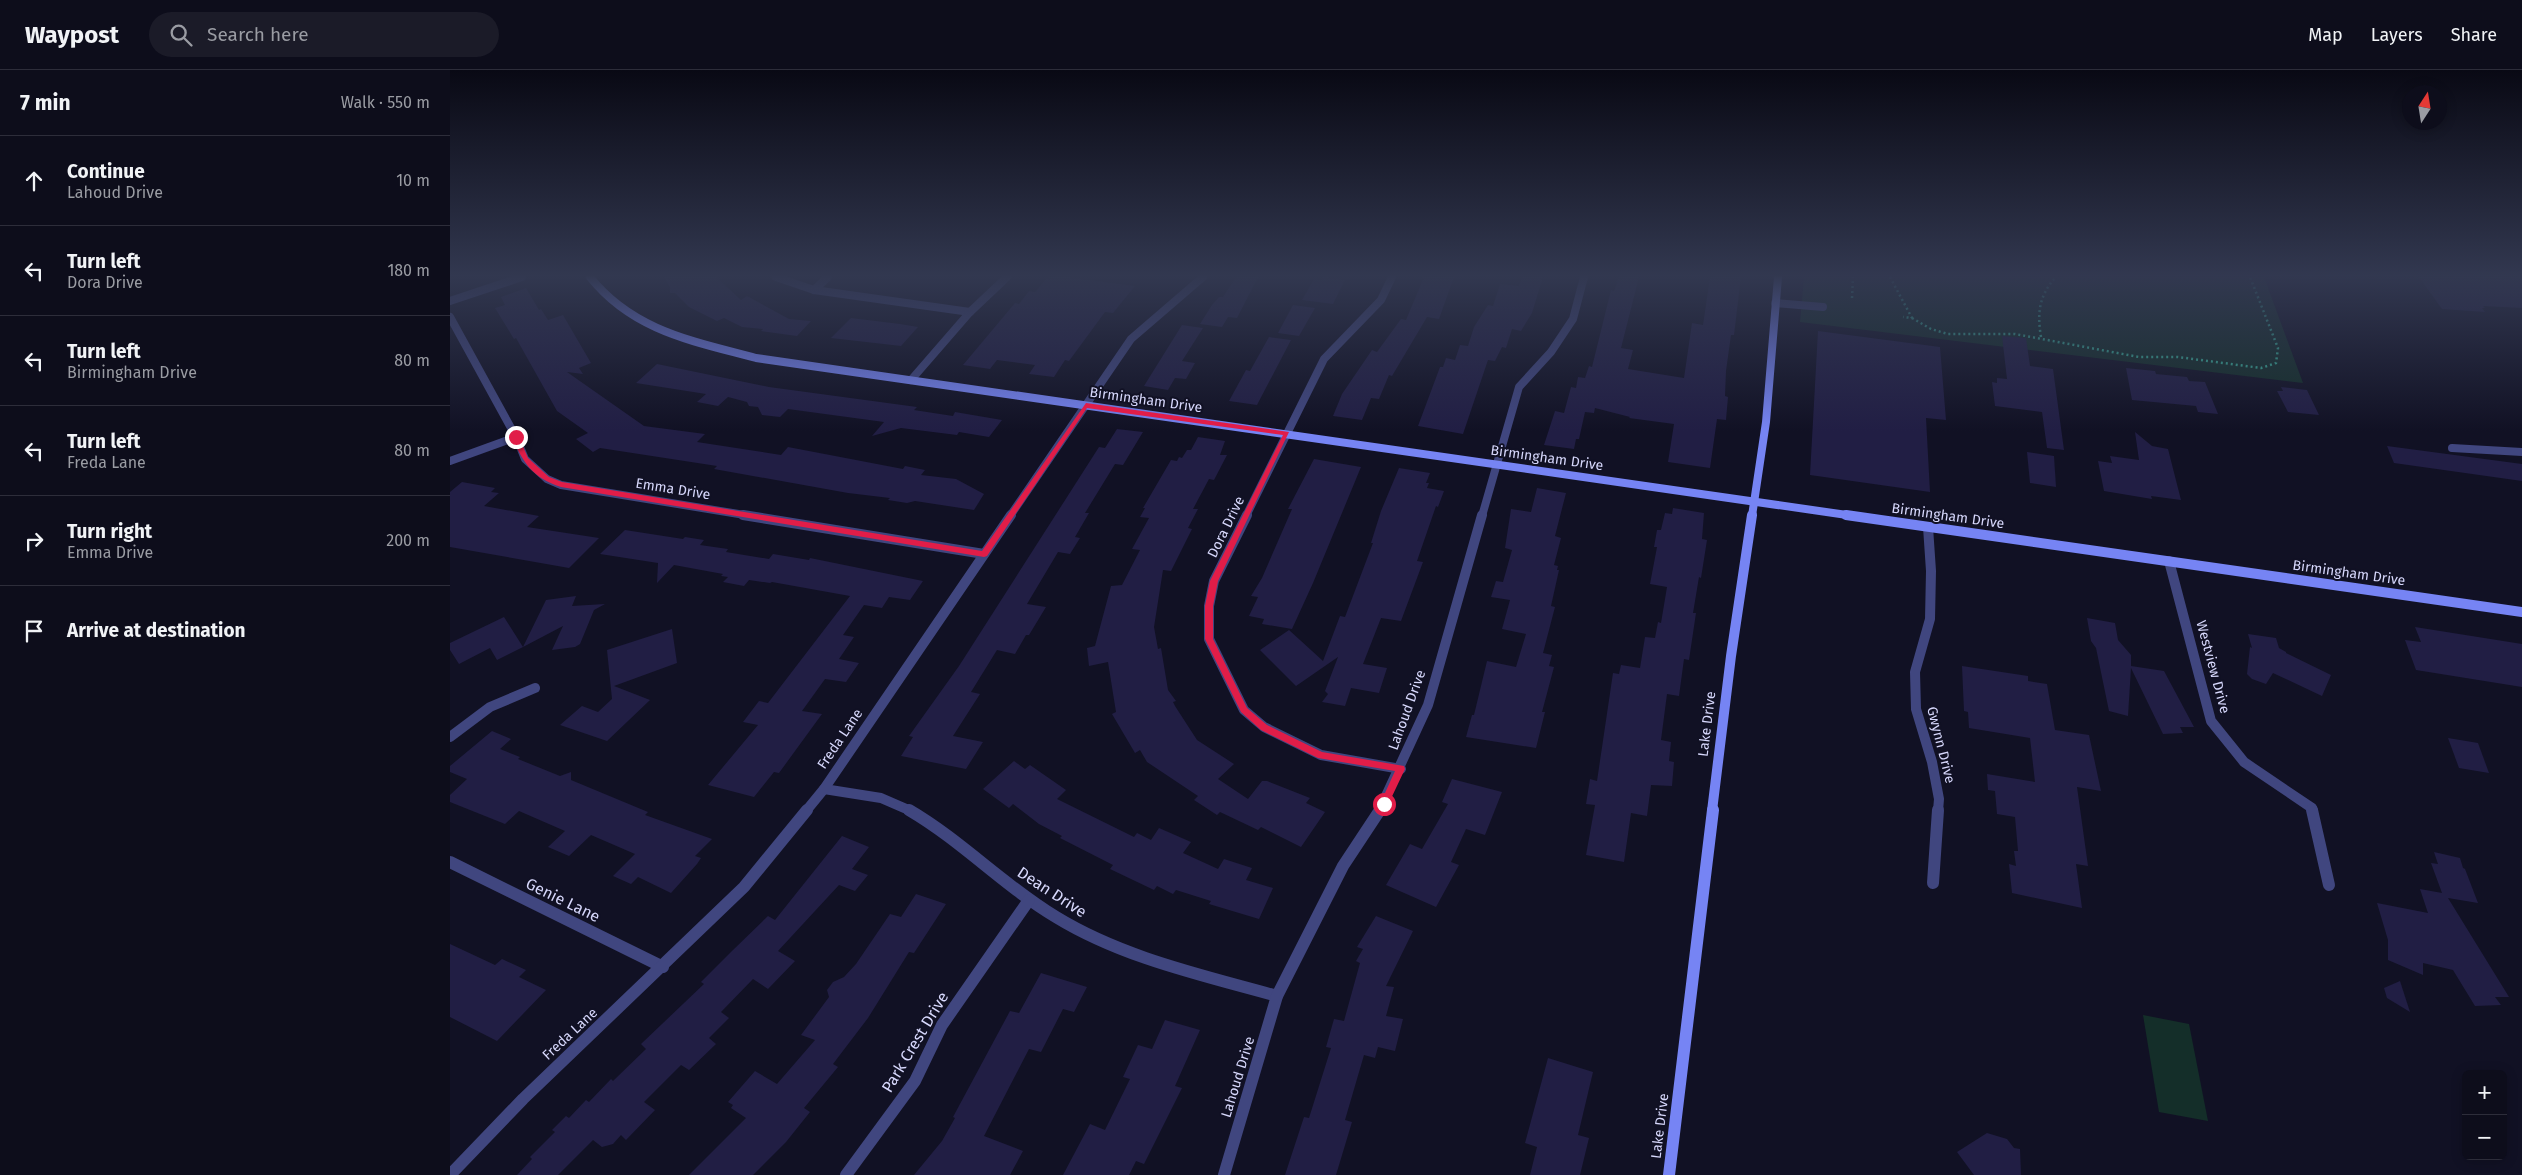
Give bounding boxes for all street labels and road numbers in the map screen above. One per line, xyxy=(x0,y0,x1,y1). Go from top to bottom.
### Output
street label: Birmingham Drive xyxy=(1089,384,1203,416)
street label: Birmingham Drive xyxy=(1490,442,1604,474)
street label: Emma Drive xyxy=(634,475,712,503)
street label: Dora Drive xyxy=(1204,493,1248,561)
street label: Birmingham Drive xyxy=(1891,500,2005,532)
street label: Birmingham Drive xyxy=(2292,557,2406,589)
street label: Westview Drive xyxy=(2192,619,2234,715)
street label: Lahoud Drive xyxy=(1385,668,1429,752)
street label: Lake Drive xyxy=(1695,690,1719,758)
street label: Gwynn Drive xyxy=(1923,705,1959,785)
street label: Freda Lane xyxy=(814,706,866,772)
street label: Dean Drive xyxy=(1014,863,1090,921)
street label: Genie Lane xyxy=(523,874,603,926)
street label: Park Crest Drive xyxy=(878,988,952,1096)
street label: Freda Lane xyxy=(539,1004,601,1064)
street label: Lahoud Drive xyxy=(1218,1034,1258,1120)
street label: Lake Drive xyxy=(1648,1092,1672,1160)

